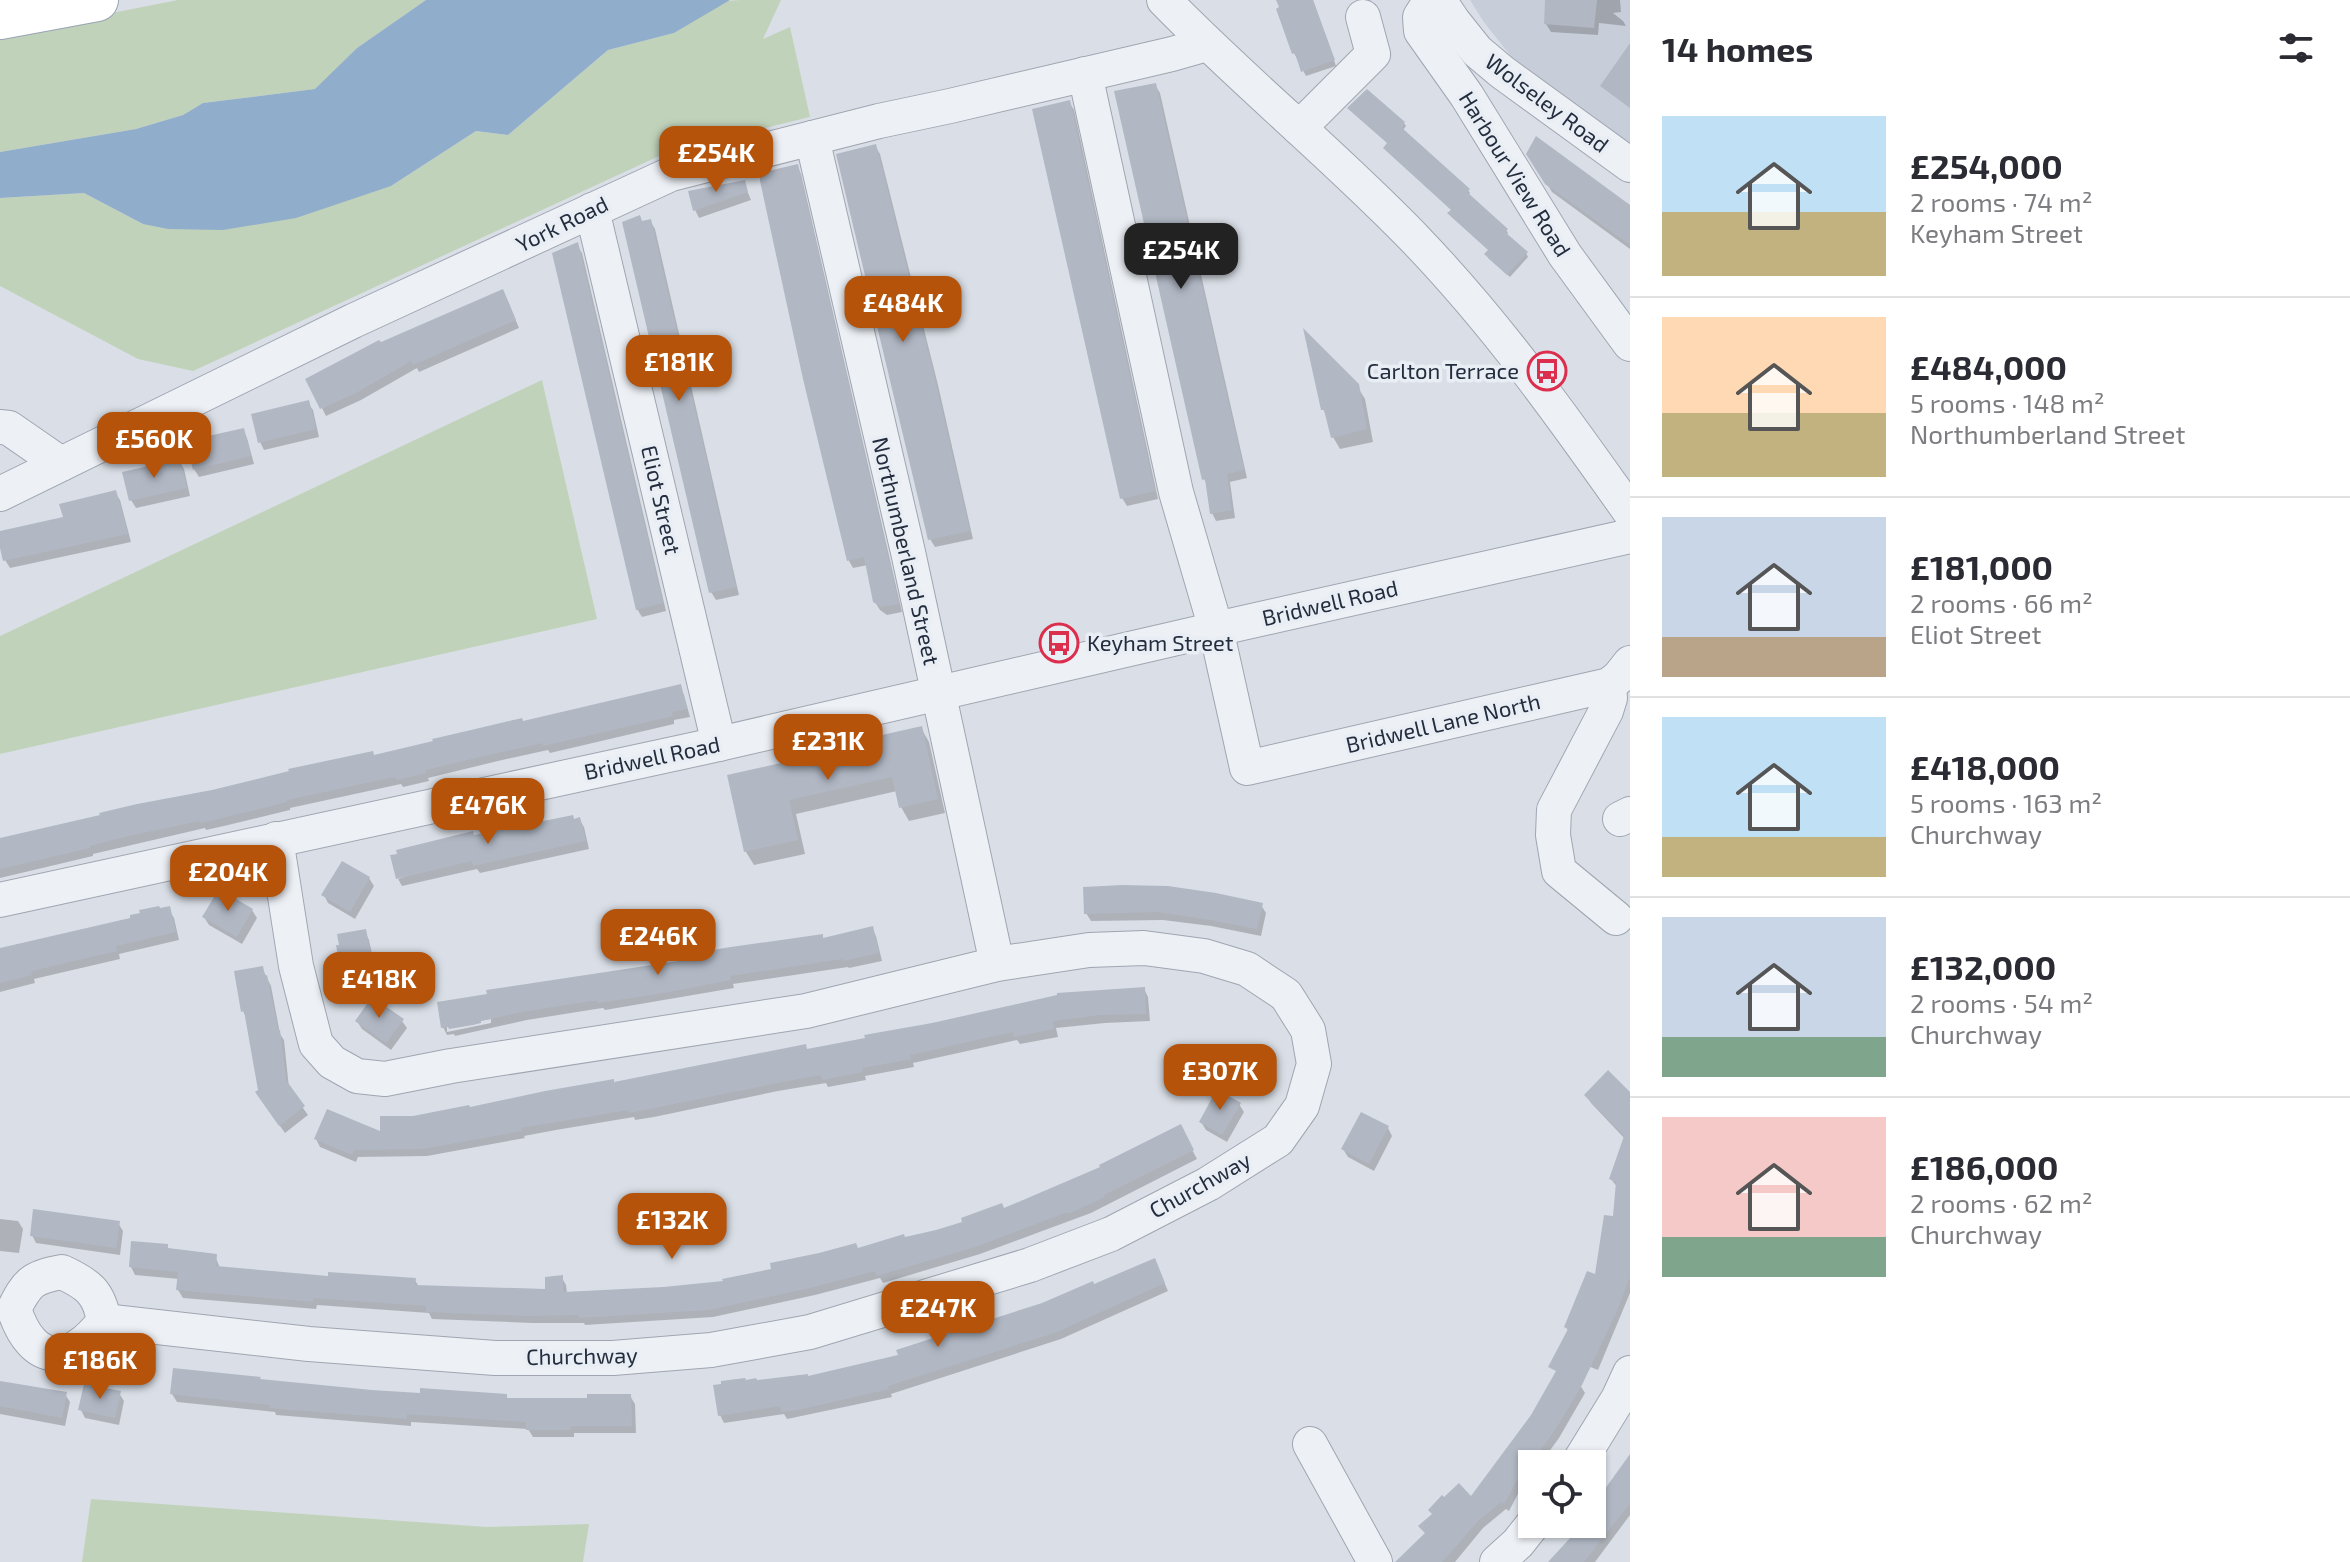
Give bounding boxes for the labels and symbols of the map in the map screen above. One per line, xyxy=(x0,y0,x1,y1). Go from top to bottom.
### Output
street label: Wolseley Road xyxy=(1481,47,1614,157)
street label: Harbour View Road xyxy=(1455,86,1577,261)
pin: £254K xyxy=(660,126,772,194)
street label: York Road xyxy=(511,190,612,256)
pin: £254K xyxy=(1125,223,1237,291)
pin: £484K xyxy=(847,276,959,344)
pin: £181K xyxy=(623,335,735,403)
bus stop icon: Carlton Terrace xyxy=(1526,350,1568,392)
place label: Carlton Terrace xyxy=(1367,357,1519,383)
pin: £560K xyxy=(98,412,210,480)
street label: Northumberland Street xyxy=(868,434,946,667)
street label: Eliot Street xyxy=(637,443,687,557)
street label: Bridwell Road xyxy=(1259,574,1400,630)
bus stop icon: Keyham Street xyxy=(1038,622,1080,664)
place label: Keyham Street xyxy=(1087,629,1233,655)
street label: Bridwell Lane North xyxy=(1343,687,1543,757)
pin: £231K xyxy=(772,714,884,782)
street label: Bridwell Road xyxy=(581,730,722,784)
pin: £476K xyxy=(432,778,544,846)
pin: £204K xyxy=(172,845,284,913)
pin: £246K xyxy=(602,909,714,977)
pin: £418K xyxy=(323,952,435,1020)
pin: £307K xyxy=(1164,1044,1276,1112)
street label: Churchway xyxy=(1144,1145,1255,1223)
pin: £132K xyxy=(616,1193,728,1261)
pin: £247K xyxy=(882,1281,994,1349)
pin: £186K xyxy=(44,1333,156,1401)
street label: Churchway xyxy=(526,1341,638,1369)

